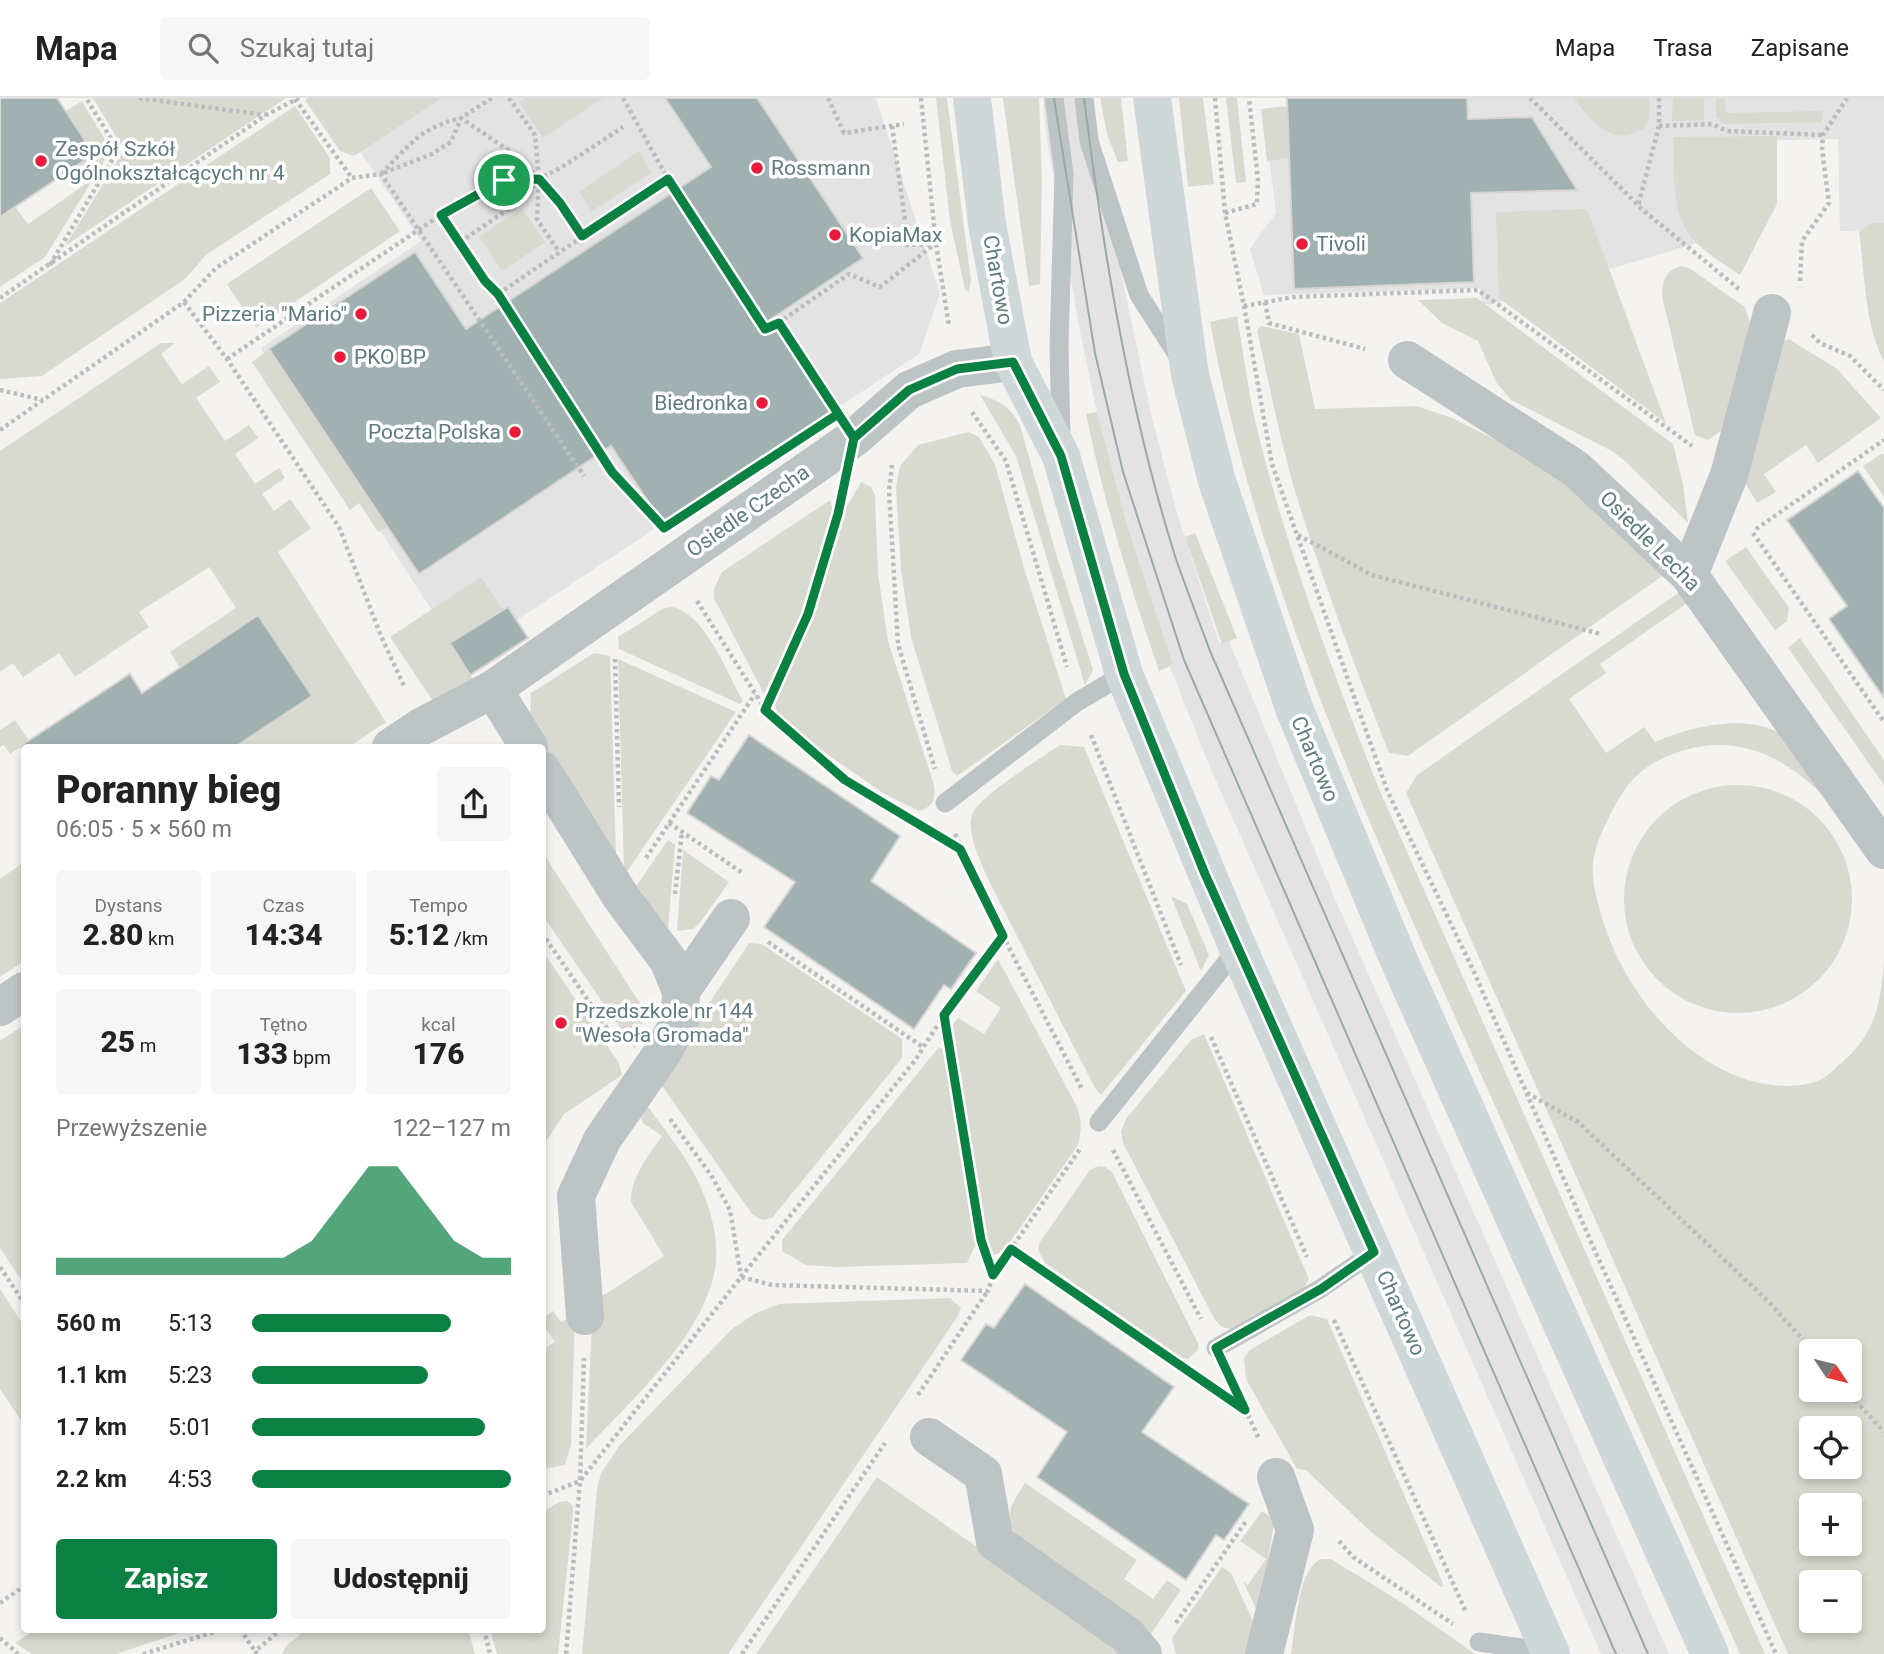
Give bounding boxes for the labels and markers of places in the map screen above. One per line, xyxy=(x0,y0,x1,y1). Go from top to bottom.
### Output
place label: Zespół Szkół Ogólnokształcących nr 4 xyxy=(55,137,285,185)
pin xyxy=(474,150,534,210)
marker: Zespół Szkół Ogólnokształcących nr 4 xyxy=(33,153,49,169)
place label: Rossmann xyxy=(771,156,871,180)
marker: Rossmann xyxy=(749,160,765,176)
place label: KopiaMax xyxy=(849,223,942,247)
marker: KopiaMax xyxy=(827,227,843,243)
place label: Tivoli xyxy=(1316,232,1366,256)
marker: Tivoli xyxy=(1294,236,1310,252)
place label: Pizzeria "Mario" xyxy=(202,302,347,326)
marker: Pizzeria "Mario" xyxy=(353,306,369,322)
place label: PKO BP xyxy=(354,345,426,369)
marker: PKO BP xyxy=(332,349,348,365)
place label: Biedronka xyxy=(654,391,748,415)
marker: Biedronka xyxy=(754,395,770,411)
place label: Poczta Polska xyxy=(368,420,501,444)
marker: Poczta Polska xyxy=(507,424,523,440)
place label: Przedszkole nr 144 "Wesoła Gromada" xyxy=(575,999,753,1047)
marker: Przedszkole nr 144 "Wesoła Gromada" xyxy=(553,1015,569,1031)

